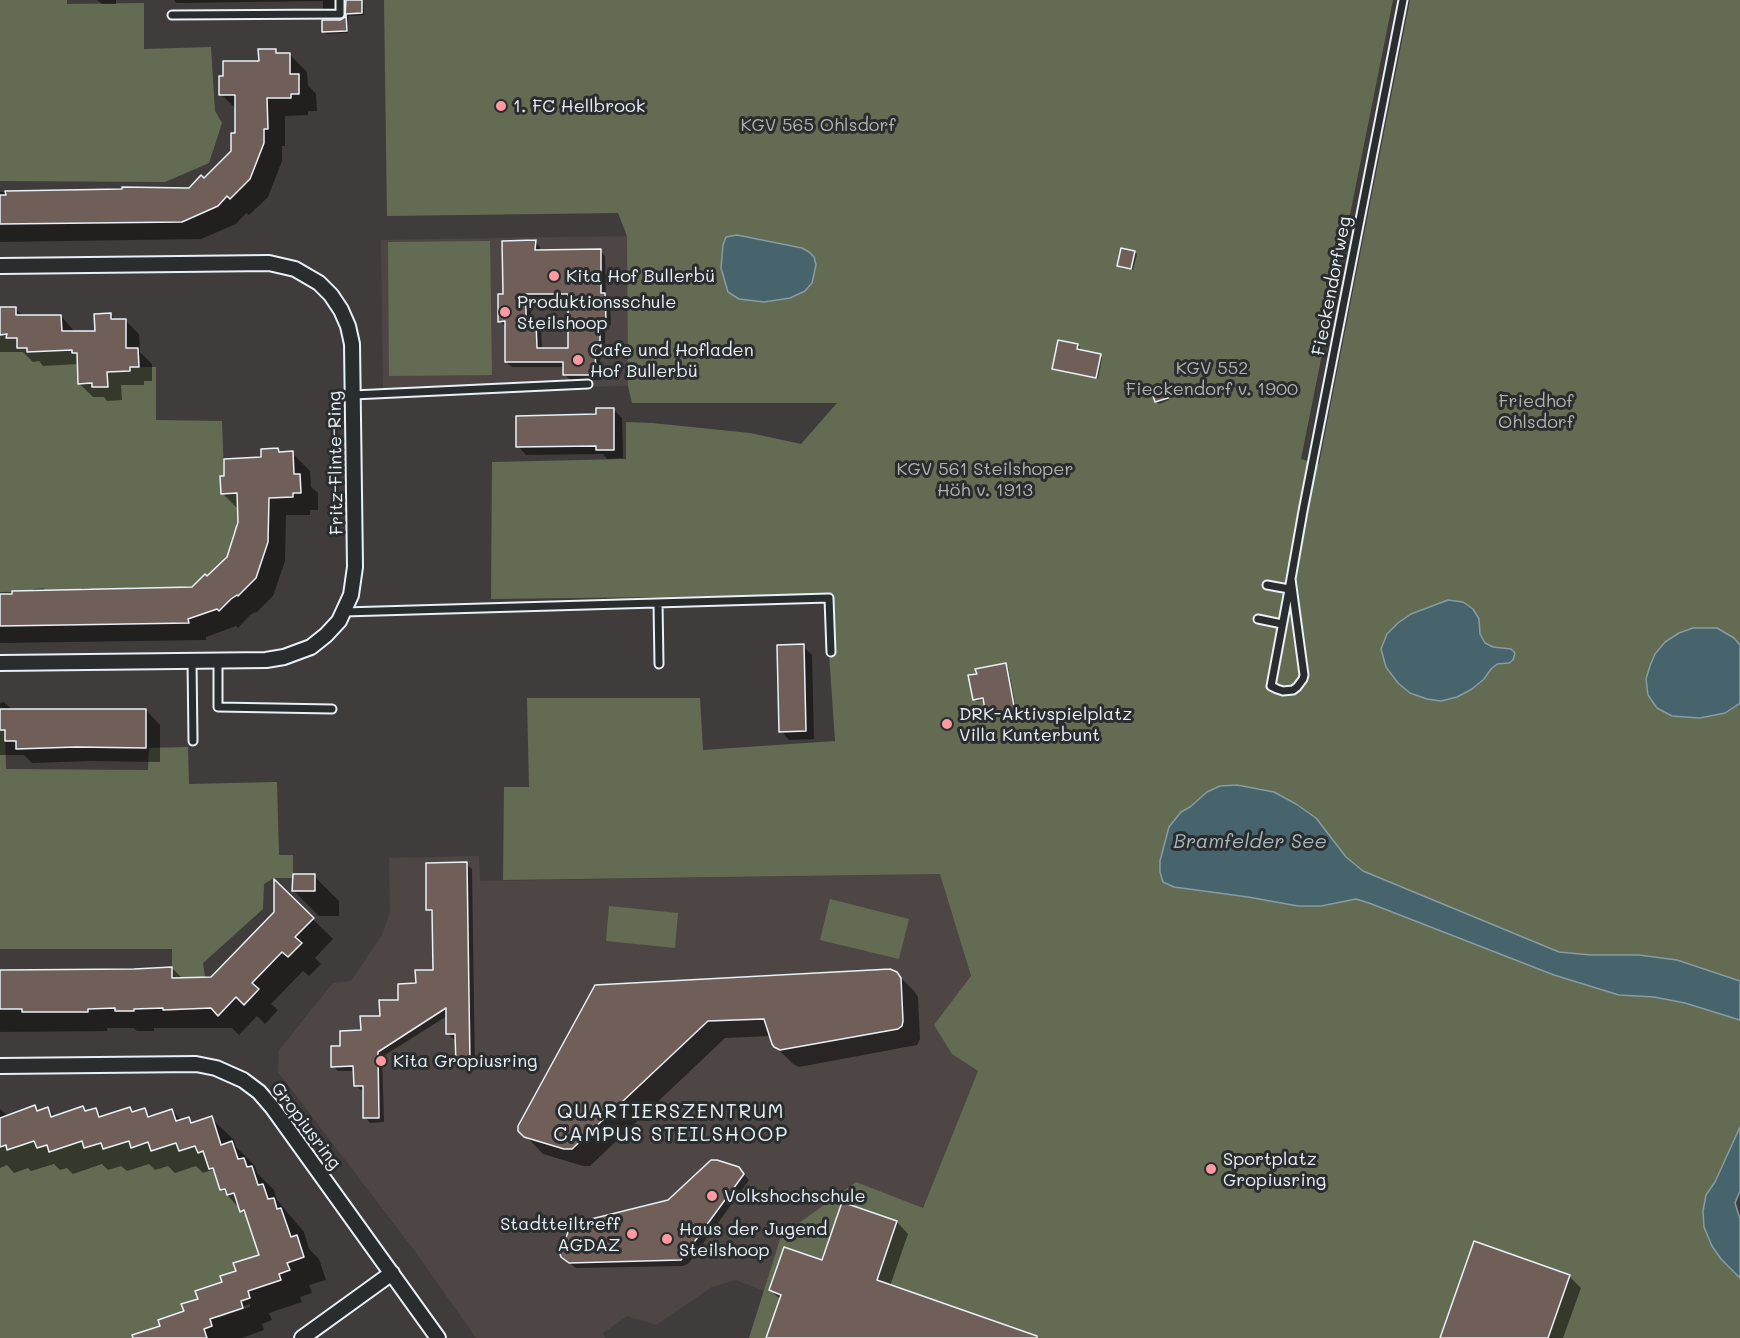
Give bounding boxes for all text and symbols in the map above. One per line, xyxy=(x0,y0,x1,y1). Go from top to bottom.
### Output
place label: 1. FC Hellbrook xyxy=(513,95,645,117)
marker: 1. FC Hellbrook xyxy=(494,99,508,113)
park label: KGV 565 Ohlsdorf xyxy=(740,114,896,136)
street label: Fieckendorfweg xyxy=(1308,214,1356,358)
place label: Kita Hof Bullerbü xyxy=(566,265,715,287)
marker: Kita Hof Bullerbü xyxy=(547,269,561,283)
place label: Produktionsschule Steilshoop xyxy=(517,291,676,334)
marker: Produktionsschule Steilshoop xyxy=(498,305,512,319)
place label: Cafe und Hofladen Hof Bullerbü xyxy=(590,339,754,382)
marker: Cafe und Hofladen Hof Bullerbü xyxy=(571,353,585,367)
park label: KGV 552 Fieckendorf v. 1900 xyxy=(1126,357,1298,400)
park label: Friedhof Ohlsdorf xyxy=(1498,390,1574,432)
street label: Fritz-Flinte-Ring xyxy=(324,391,348,535)
park label: KGV 561 Steilshoper Höh v. 1913 xyxy=(897,458,1073,500)
place label: DRK-Aktivspielplatz Villa Kunterbunt xyxy=(959,703,1132,746)
marker: DRK-Aktivspielplatz Villa Kunterbunt xyxy=(940,717,954,731)
water label: Bramfelder See xyxy=(1173,830,1327,854)
place label: Kita Gropiusring xyxy=(393,1050,538,1072)
marker: Kita Gropiusring xyxy=(374,1054,388,1068)
street label: Gropiusring xyxy=(266,1078,346,1174)
district label: QUARTIERSZENTRUM CAMPUS STEILSHOOP xyxy=(553,1100,789,1147)
place label: Sportplatz Gropiusring xyxy=(1223,1148,1326,1190)
marker: Sportplatz Gropiusring xyxy=(1204,1162,1218,1176)
place label: Volkshochschule xyxy=(724,1185,866,1207)
marker: Volkshochschule xyxy=(705,1189,719,1203)
place label: Stadtteiltreff AGDAZ xyxy=(500,1213,620,1256)
place label: Haus der Jugend Steilshoop xyxy=(679,1218,827,1260)
marker: Stadtteiltreff AGDAZ xyxy=(625,1227,639,1241)
marker: Haus der Jugend Steilshoop xyxy=(660,1232,674,1246)

